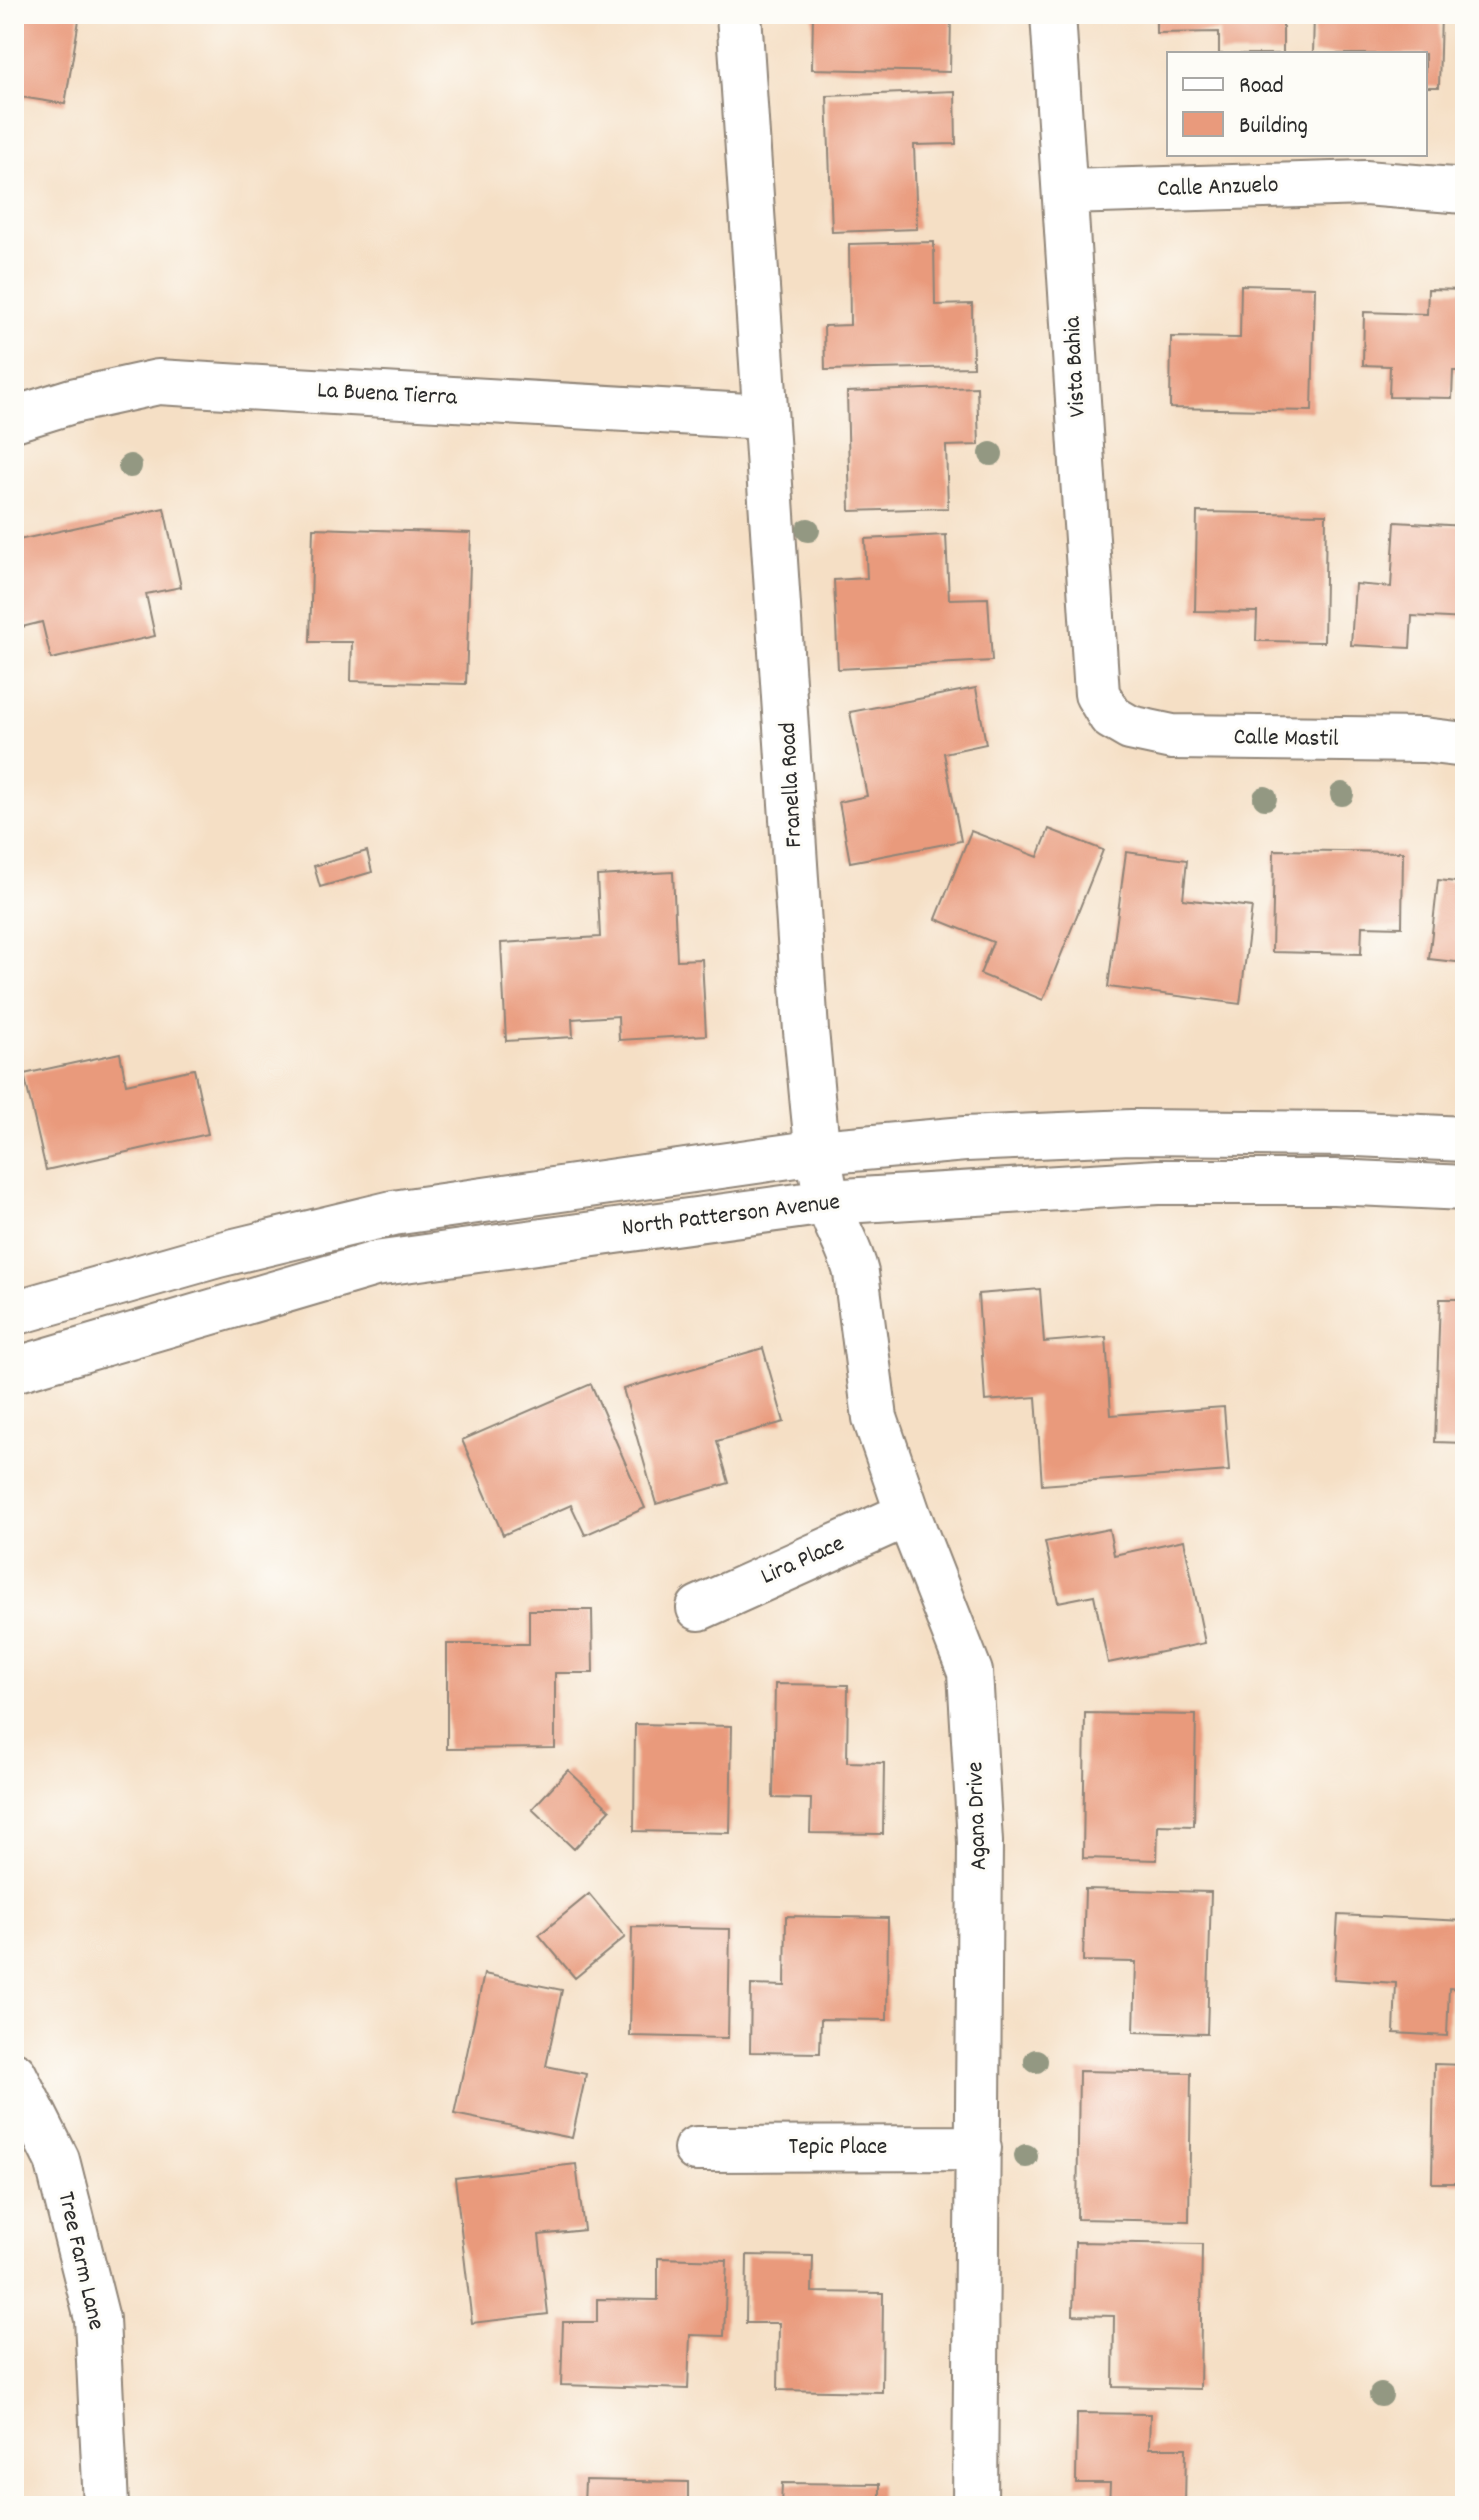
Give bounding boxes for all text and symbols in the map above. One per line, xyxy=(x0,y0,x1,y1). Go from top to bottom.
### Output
legend xyxy=(1167,52,1427,156)
text: Road xyxy=(1239,70,1284,104)
text: Building xyxy=(1239,110,1308,144)
street label: Calle Anzuelo xyxy=(1157,169,1279,207)
street label: Vista Bahia xyxy=(1056,315,1096,418)
street label: La Buena Tierra xyxy=(316,374,459,416)
street label: Franella Road xyxy=(772,721,812,849)
street label: Calle Mastil xyxy=(1233,721,1339,757)
street label: North Patterson Avenue xyxy=(620,1186,842,1246)
street label: Lira Place xyxy=(756,1528,850,1594)
street label: Agana Drive xyxy=(959,1761,997,1871)
street label: Tepic Place xyxy=(789,2131,887,2165)
street label: Tree Farm Lane xyxy=(48,2189,112,2333)

